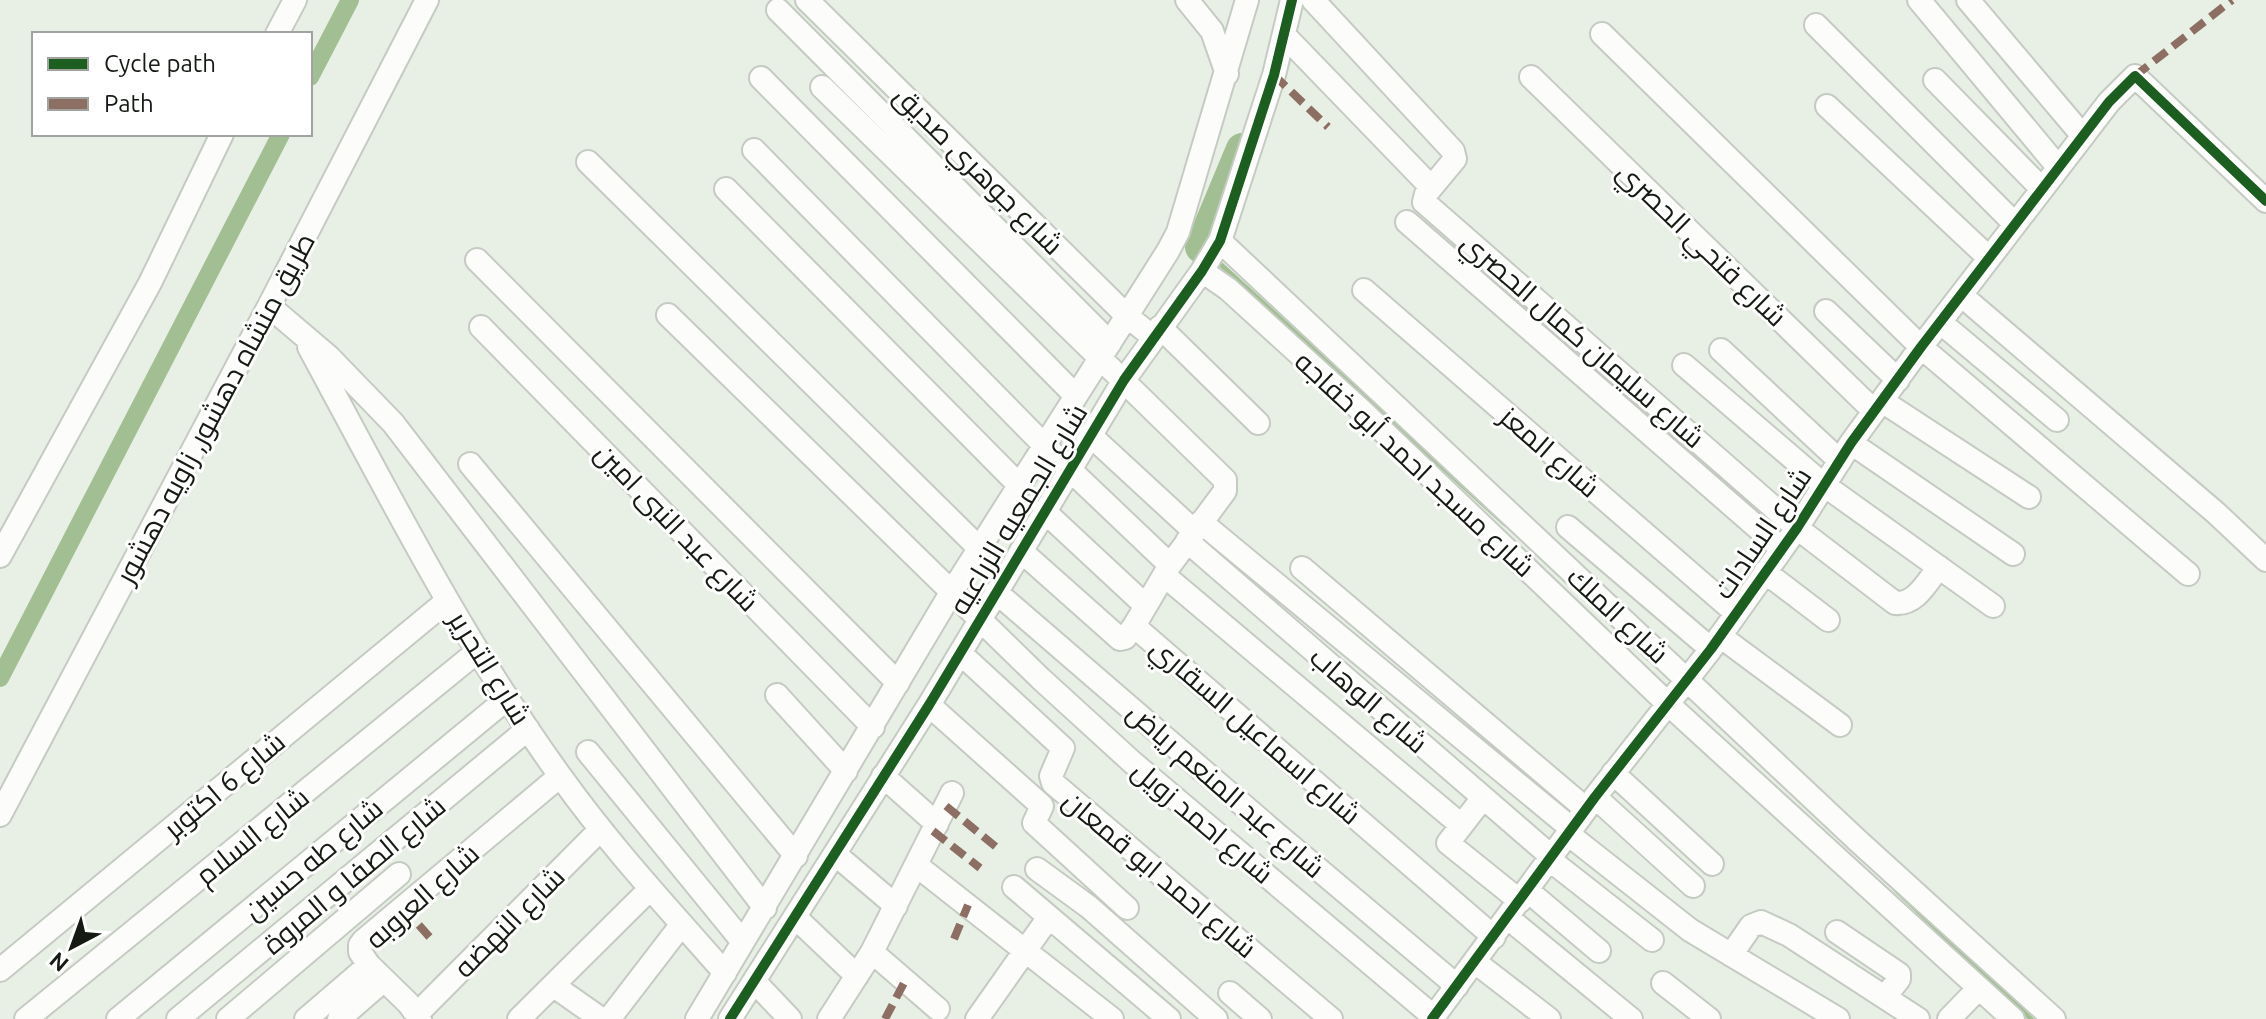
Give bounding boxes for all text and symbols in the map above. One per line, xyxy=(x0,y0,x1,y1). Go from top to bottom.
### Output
legend xyxy=(32,32,312,136)
text: Cycle path xyxy=(104,50,216,77)
street label: شارع جوهري صديق xyxy=(884,79,1070,265)
text: Path xyxy=(104,90,154,117)
street label: شارع فتحي الحصري xyxy=(1607,155,1793,337)
street label: شارع سليمان كمال الحصري xyxy=(1451,226,1711,459)
street label: طريق منشاه دهشور, زاويه دهشور xyxy=(108,227,322,591)
street label: شارع مسجد احمد أبو خفاجه xyxy=(1287,344,1542,585)
street label: شارع الجمعيه الزراعيه xyxy=(943,398,1096,622)
street label: شارع المعز xyxy=(1490,399,1606,506)
street label: شارع عبد النبى امين xyxy=(587,436,765,620)
street label: شارع السادات xyxy=(1706,461,1820,606)
street label: شارع الملك xyxy=(1559,560,1675,672)
street label: شارع التحرير xyxy=(439,604,537,732)
street label: شارع اسماعيل السقاري xyxy=(1141,631,1367,835)
street label: شارع الوهاب xyxy=(1302,640,1434,762)
street label: شارع عبد المنعم رياض xyxy=(1118,696,1331,887)
street label: شارع 6 اكتوبر xyxy=(155,725,293,848)
street label: شارع احمد زويل xyxy=(1124,754,1280,892)
street label: شارع السلام xyxy=(189,781,318,894)
street label: شارع احمد ابو قمعان xyxy=(1055,784,1263,966)
street label: شارع الصفا و المروة xyxy=(256,789,454,963)
street label: شارع طه حسين xyxy=(237,792,391,929)
street label: شارع العروبه xyxy=(359,837,487,957)
street label: شارع النهضه xyxy=(447,860,573,986)
north arrow xyxy=(32,907,112,987)
text: N xyxy=(44,948,73,977)

